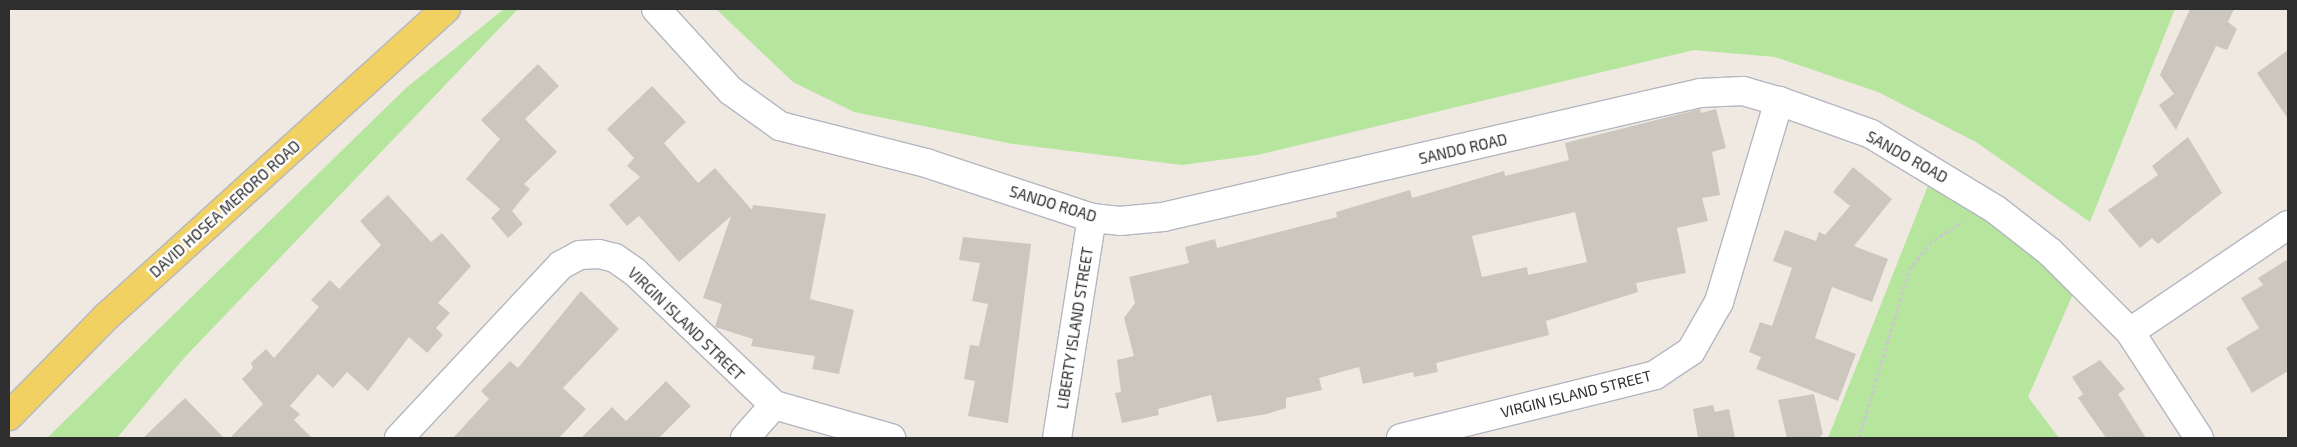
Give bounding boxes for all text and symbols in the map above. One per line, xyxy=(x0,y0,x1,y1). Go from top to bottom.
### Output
street label: SANDO ROAD xyxy=(1863,127,1951,187)
street label: SANDO ROAD xyxy=(1417,130,1509,168)
street label: DAVID HOSEA MERORO ROAD xyxy=(146,137,304,281)
street label: SANDO ROAD xyxy=(1007,182,1099,226)
street label: LIBERTY ISLAND STREET xyxy=(1053,245,1097,411)
street label: VIRGIN ISLAND STREET xyxy=(624,264,748,384)
street label: VIRGIN ISLAND STREET xyxy=(1499,367,1653,421)

